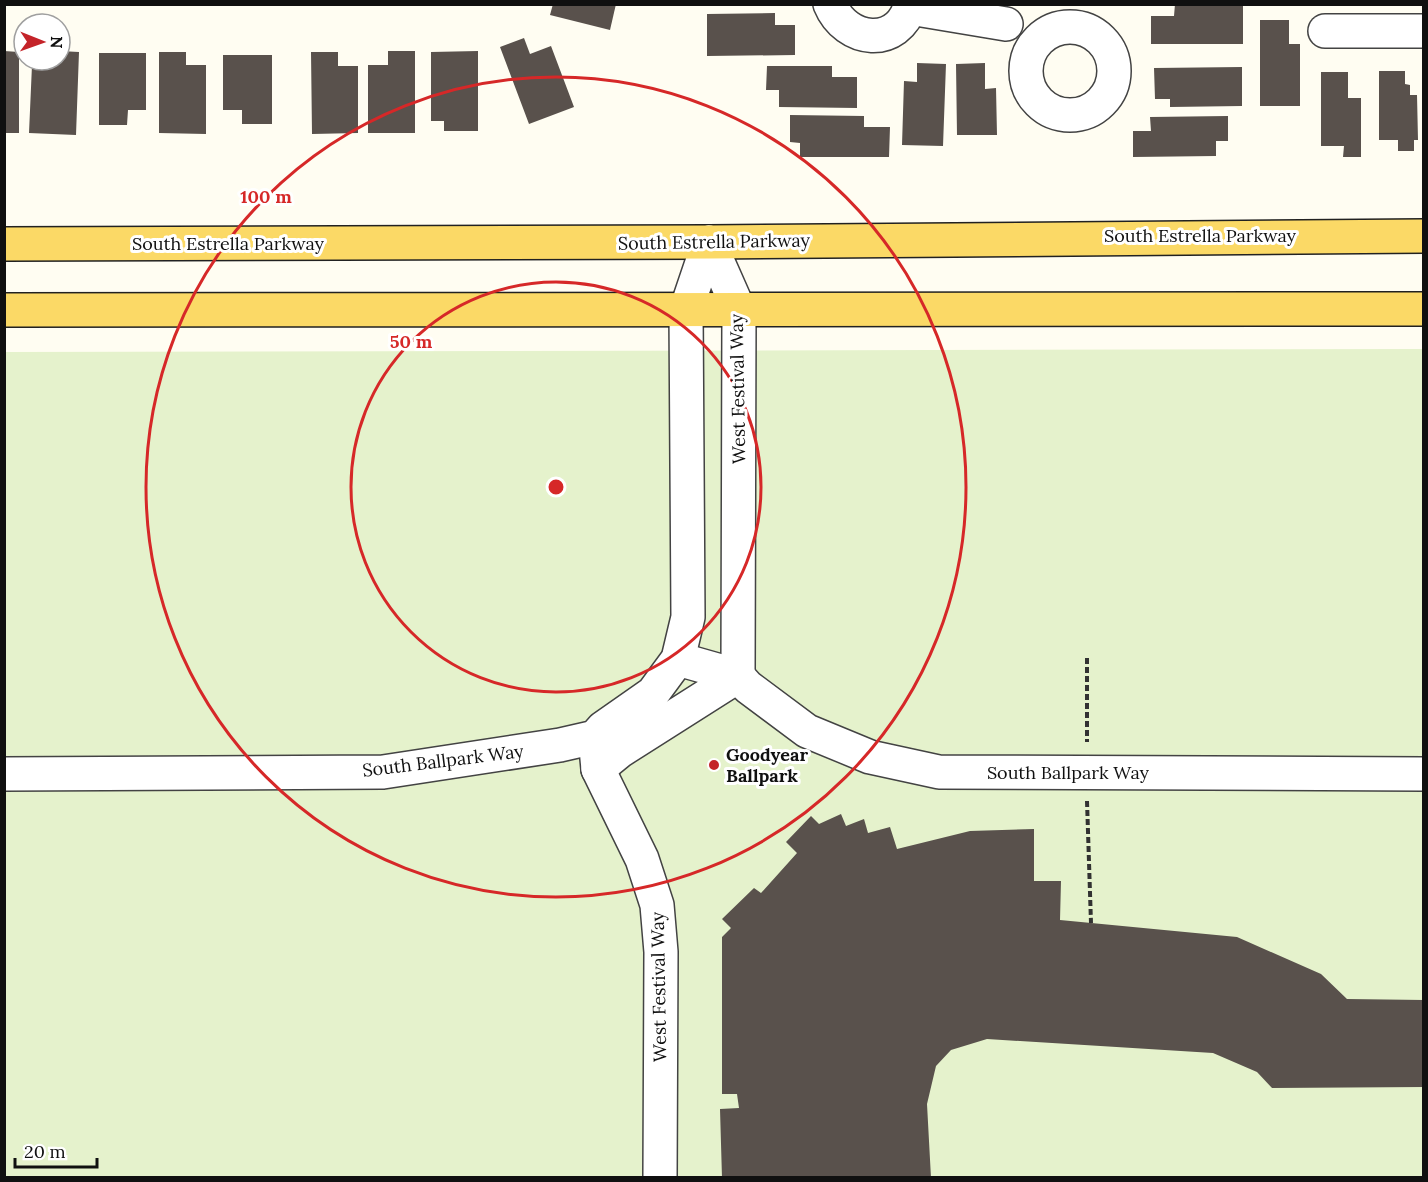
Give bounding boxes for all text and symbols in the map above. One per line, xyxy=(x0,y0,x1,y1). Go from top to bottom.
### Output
north arrow xyxy=(12,12,72,72)
text: N xyxy=(47,36,67,49)
text: 100 m xyxy=(240,185,292,208)
street label: South Estrella Parkway xyxy=(1104,224,1296,247)
street label: South Estrella Parkway xyxy=(618,228,811,255)
street label: South Estrella Parkway xyxy=(132,232,324,255)
street label: West Festival Way xyxy=(725,313,750,464)
text: 50 m xyxy=(390,330,433,353)
centre of rings xyxy=(546,477,566,497)
street label: South Ballpark Way xyxy=(361,739,525,782)
place label: Goodyear Ballpark xyxy=(726,743,808,787)
marker: Goodyear Ballpark xyxy=(707,758,721,772)
street label: South Ballpark Way xyxy=(987,761,1150,784)
street label: West Festival Way xyxy=(646,911,671,1062)
scale bar xyxy=(15,1131,98,1169)
text: 20 m xyxy=(24,1140,66,1163)

